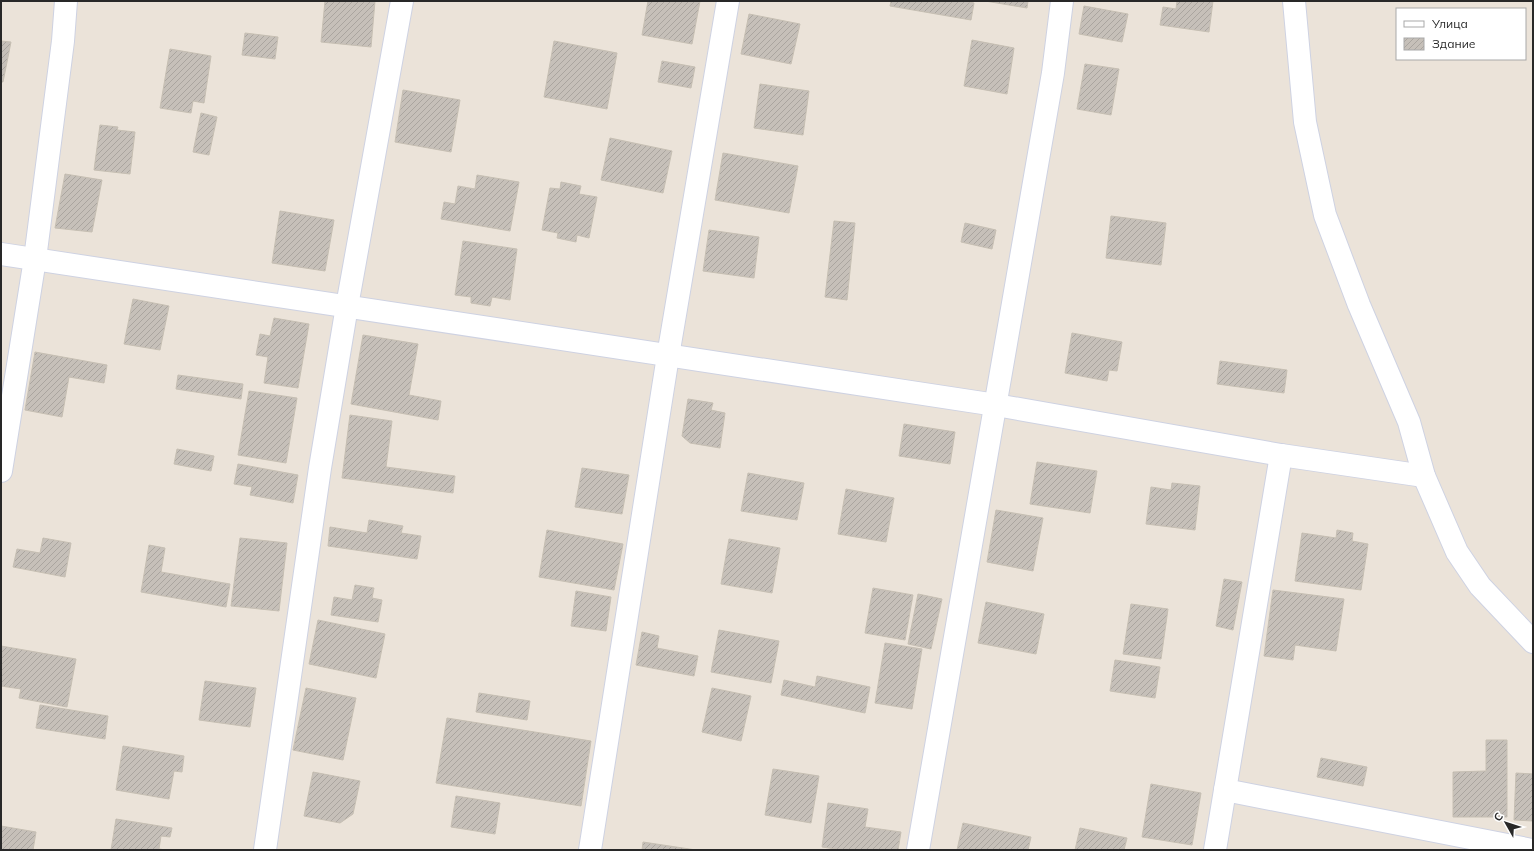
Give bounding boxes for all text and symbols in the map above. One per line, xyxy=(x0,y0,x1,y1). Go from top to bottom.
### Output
legend xyxy=(1396,8,1526,60)
text: Улица xyxy=(1431,16,1468,31)
text: Здание xyxy=(1432,36,1476,51)
north arrow xyxy=(1486,803,1526,843)
text: С xyxy=(1490,809,1506,824)

